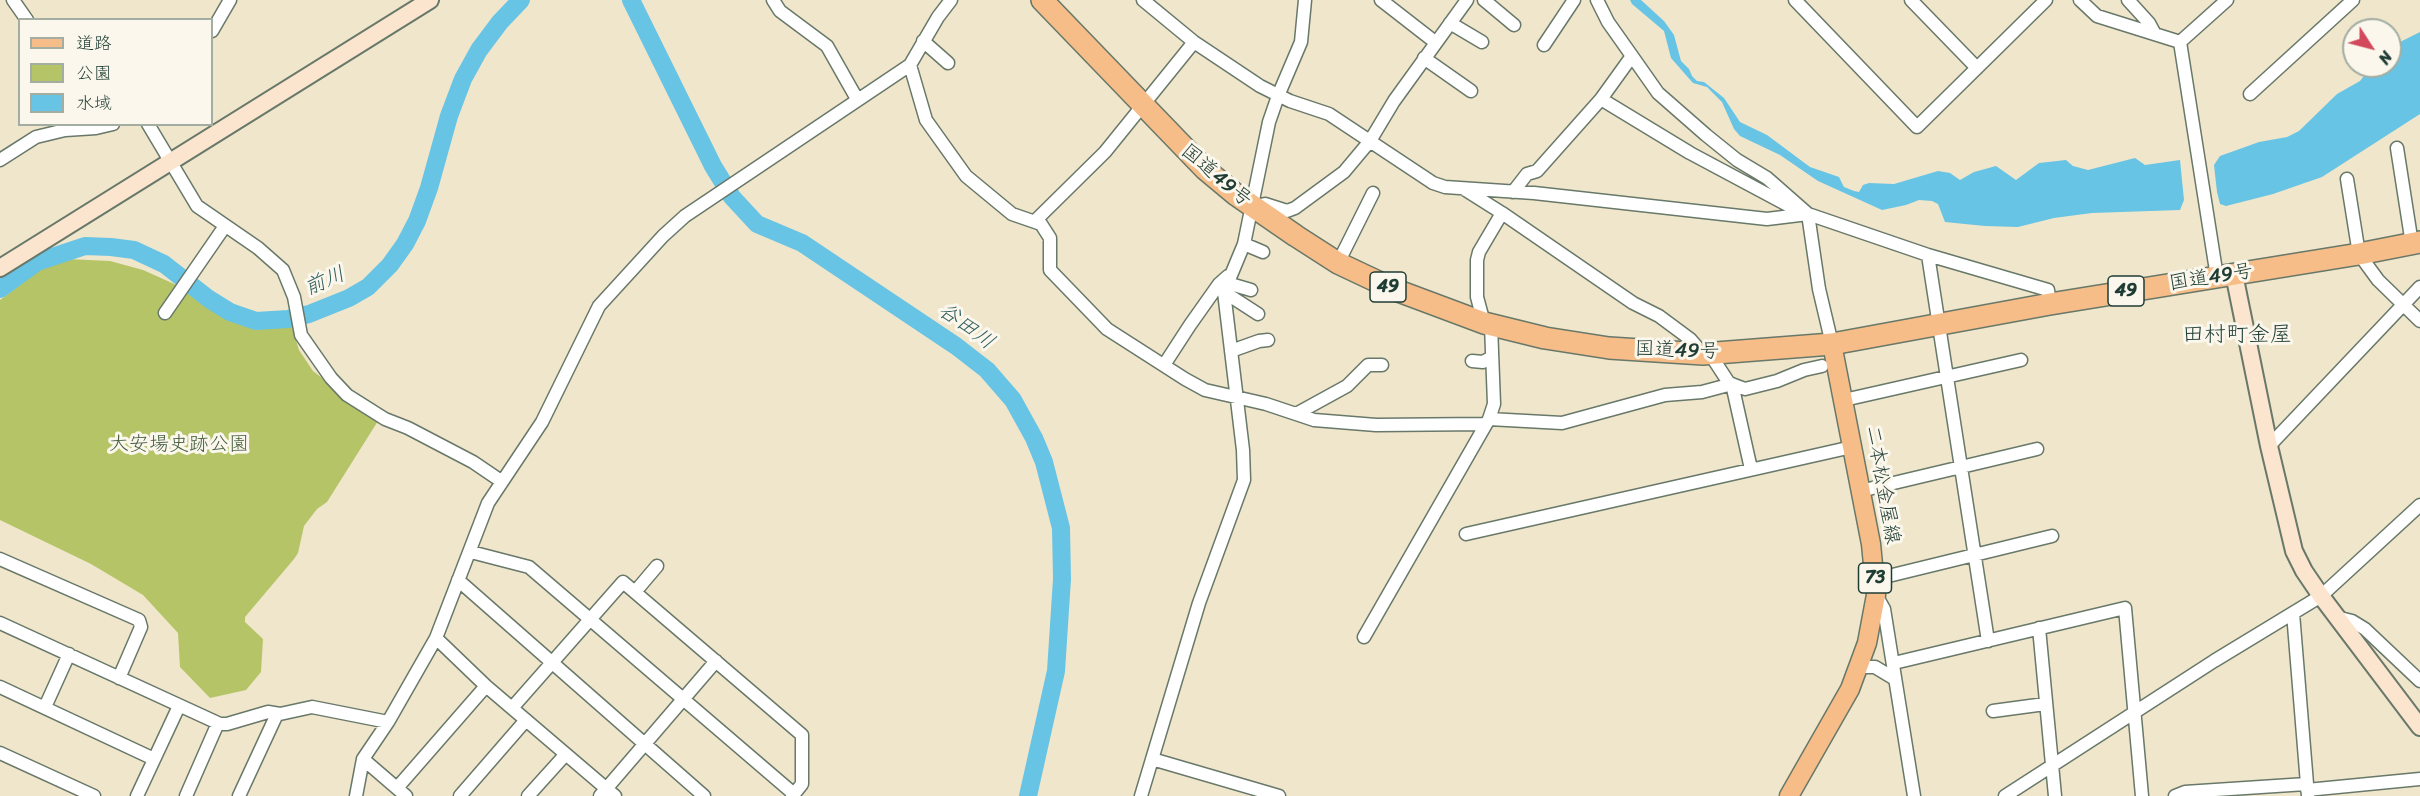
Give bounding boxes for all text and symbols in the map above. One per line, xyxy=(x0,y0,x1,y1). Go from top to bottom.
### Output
legend xyxy=(18,18,213,126)
north arrow xyxy=(2342,18,2402,78)
text: 道路 xyxy=(76,27,112,59)
text: N xyxy=(2370,45,2400,71)
text: 公園 xyxy=(76,57,112,89)
text: 水域 xyxy=(76,87,112,119)
street label: 国道49号 xyxy=(1176,140,1256,212)
street label: 国道49号 xyxy=(2167,260,2255,296)
water label: 前川 xyxy=(301,262,349,302)
road number: 49 xyxy=(1370,272,1406,302)
road number: 49 xyxy=(2108,276,2144,306)
water label: 谷田川 xyxy=(933,298,999,356)
district label: 田村町金屋 xyxy=(2182,322,2292,348)
street label: 国道49号 xyxy=(1634,338,1720,364)
street label: 二本松金屋線 xyxy=(1860,424,1904,546)
park label: 大安場史跡公園 xyxy=(109,433,249,457)
road number: 73 xyxy=(1858,563,1892,593)

